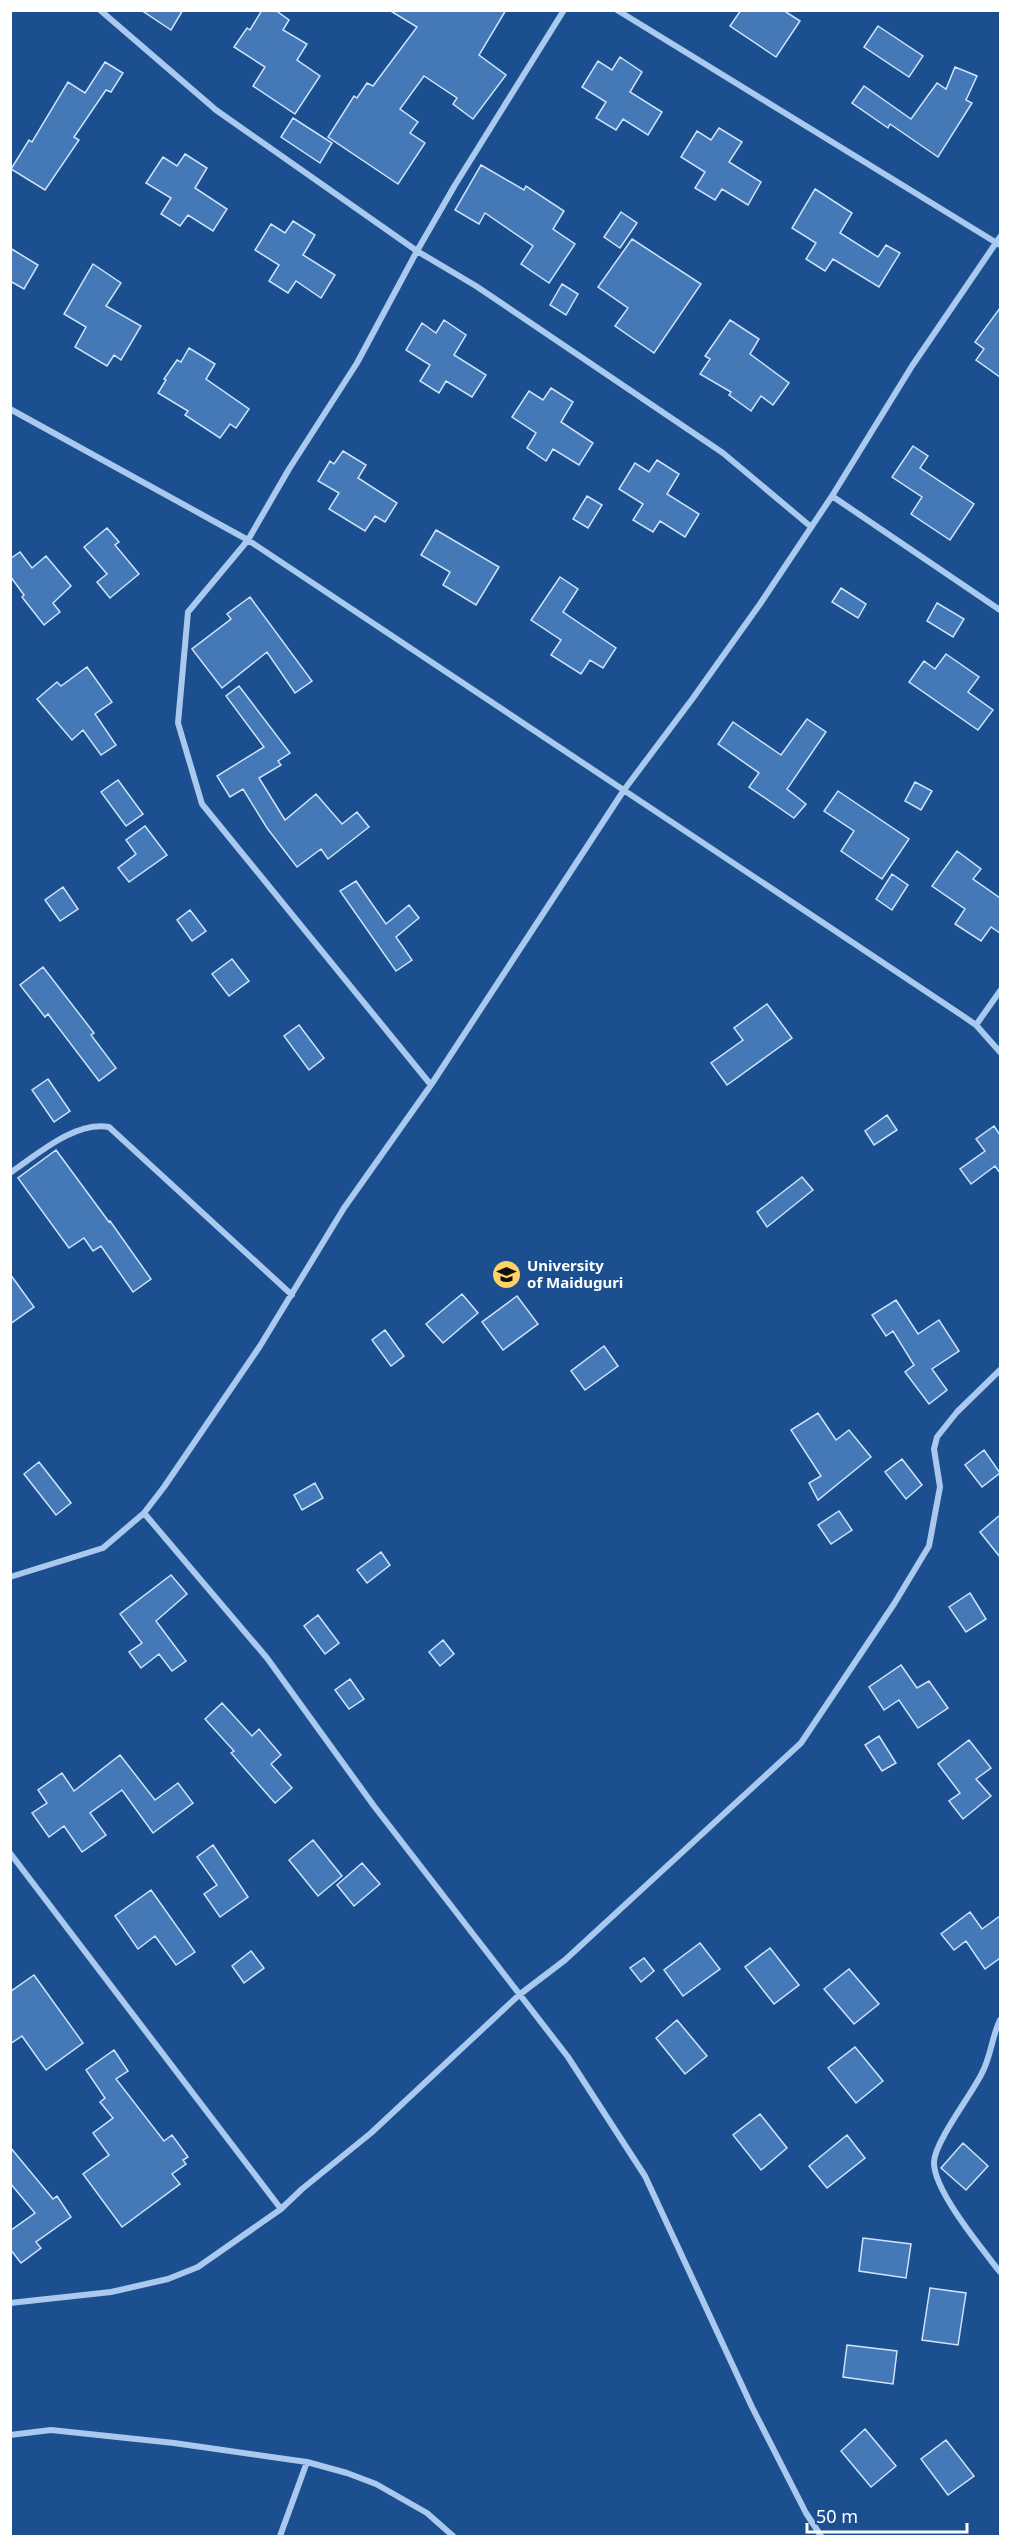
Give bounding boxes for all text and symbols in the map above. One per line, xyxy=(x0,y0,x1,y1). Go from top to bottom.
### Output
place label: University of Maiduguri xyxy=(527,1255,623,1292)
school or university icon: University of Maiduguri xyxy=(490,1258,522,1290)
scale bar xyxy=(807,2496,968,2534)
text: 50 m xyxy=(816,2504,858,2528)

